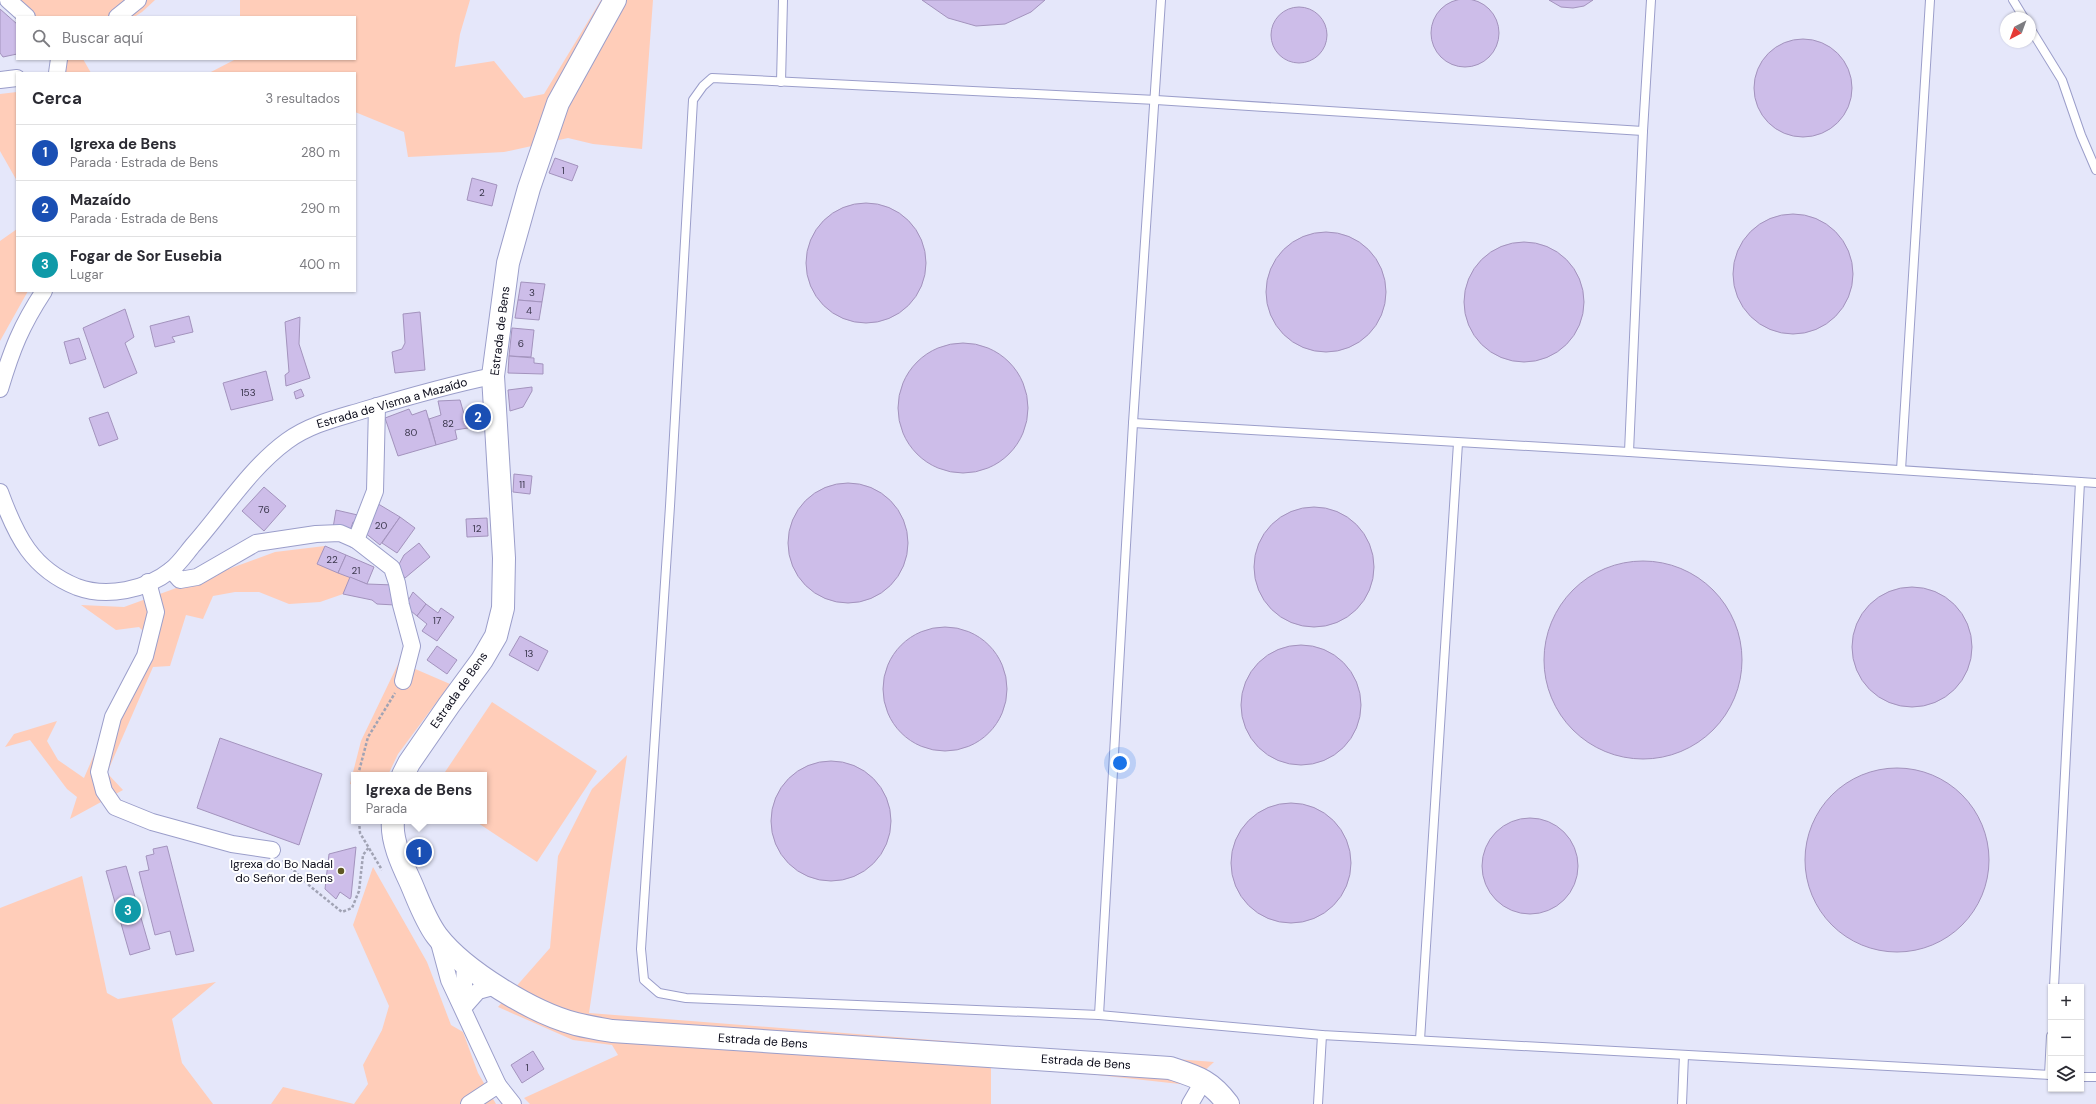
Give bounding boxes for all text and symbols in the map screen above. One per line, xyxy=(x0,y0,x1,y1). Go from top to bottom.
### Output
north arrow xyxy=(2000,12,2036,48)
search box xyxy=(16,16,356,60)
icon: search xyxy=(30,27,52,49)
text: Buscar aquí xyxy=(62,28,143,48)
text: Cerca xyxy=(32,87,82,109)
text: 3 resultados xyxy=(265,90,340,107)
text: Igrexa de Bens xyxy=(70,134,176,154)
text: 1 xyxy=(43,144,47,161)
text: 280 m xyxy=(301,144,340,161)
text: Parada · Estrada de Bens xyxy=(70,154,218,171)
house number: 1 xyxy=(561,164,565,177)
house number: 2 xyxy=(479,186,485,199)
text: Mazaído xyxy=(70,190,131,210)
text: 2 xyxy=(41,200,49,217)
text: 290 m xyxy=(301,200,340,217)
text: Parada · Estrada de Bens xyxy=(70,210,218,227)
text: Fogar de Sor Eusebia xyxy=(70,246,222,266)
text: 3 xyxy=(41,256,49,273)
text: 400 m xyxy=(299,256,340,273)
text: Lugar xyxy=(70,266,103,283)
street label: Estrada de Bens xyxy=(487,285,513,377)
house number: 3 xyxy=(529,286,535,299)
house number: 4 xyxy=(526,304,532,317)
house number: 6 xyxy=(518,337,524,350)
street label: Estrada de Visma a Mazaído xyxy=(315,374,469,432)
house number: 153 xyxy=(240,386,256,399)
pin: 2 xyxy=(465,402,491,432)
house number: 82 xyxy=(442,417,454,430)
house number: 80 xyxy=(405,426,418,439)
house number: 11 xyxy=(519,478,525,491)
house number: 76 xyxy=(258,503,270,516)
house number: 20 xyxy=(375,519,387,532)
house number: 12 xyxy=(473,522,482,535)
house number: 22 xyxy=(326,553,338,566)
house number: 21 xyxy=(352,564,360,577)
house number: 17 xyxy=(433,614,441,627)
house number: 13 xyxy=(524,647,534,660)
street label: Estrada de Bens xyxy=(427,649,491,731)
your location xyxy=(1110,753,1130,773)
popup xyxy=(351,772,487,824)
text: Igrexa de Bens xyxy=(366,780,472,800)
text: Parada xyxy=(366,800,407,817)
pin: 1 xyxy=(406,837,432,867)
place label: Igrexa do Bo Nadal do Señor de Bens xyxy=(230,856,333,886)
marker: Igrexa do Bo Nadal do Señor de Bens xyxy=(336,866,346,876)
pin: 3 xyxy=(115,895,141,925)
map controls xyxy=(2048,984,2084,1092)
button: + xyxy=(2048,984,2084,1020)
button: − xyxy=(2048,1020,2084,1056)
street label: Estrada de Bens xyxy=(718,1030,808,1052)
street label: Estrada de Bens xyxy=(1041,1051,1131,1073)
button: layers xyxy=(2048,1056,2084,1092)
house number: 1 xyxy=(525,1061,529,1074)

